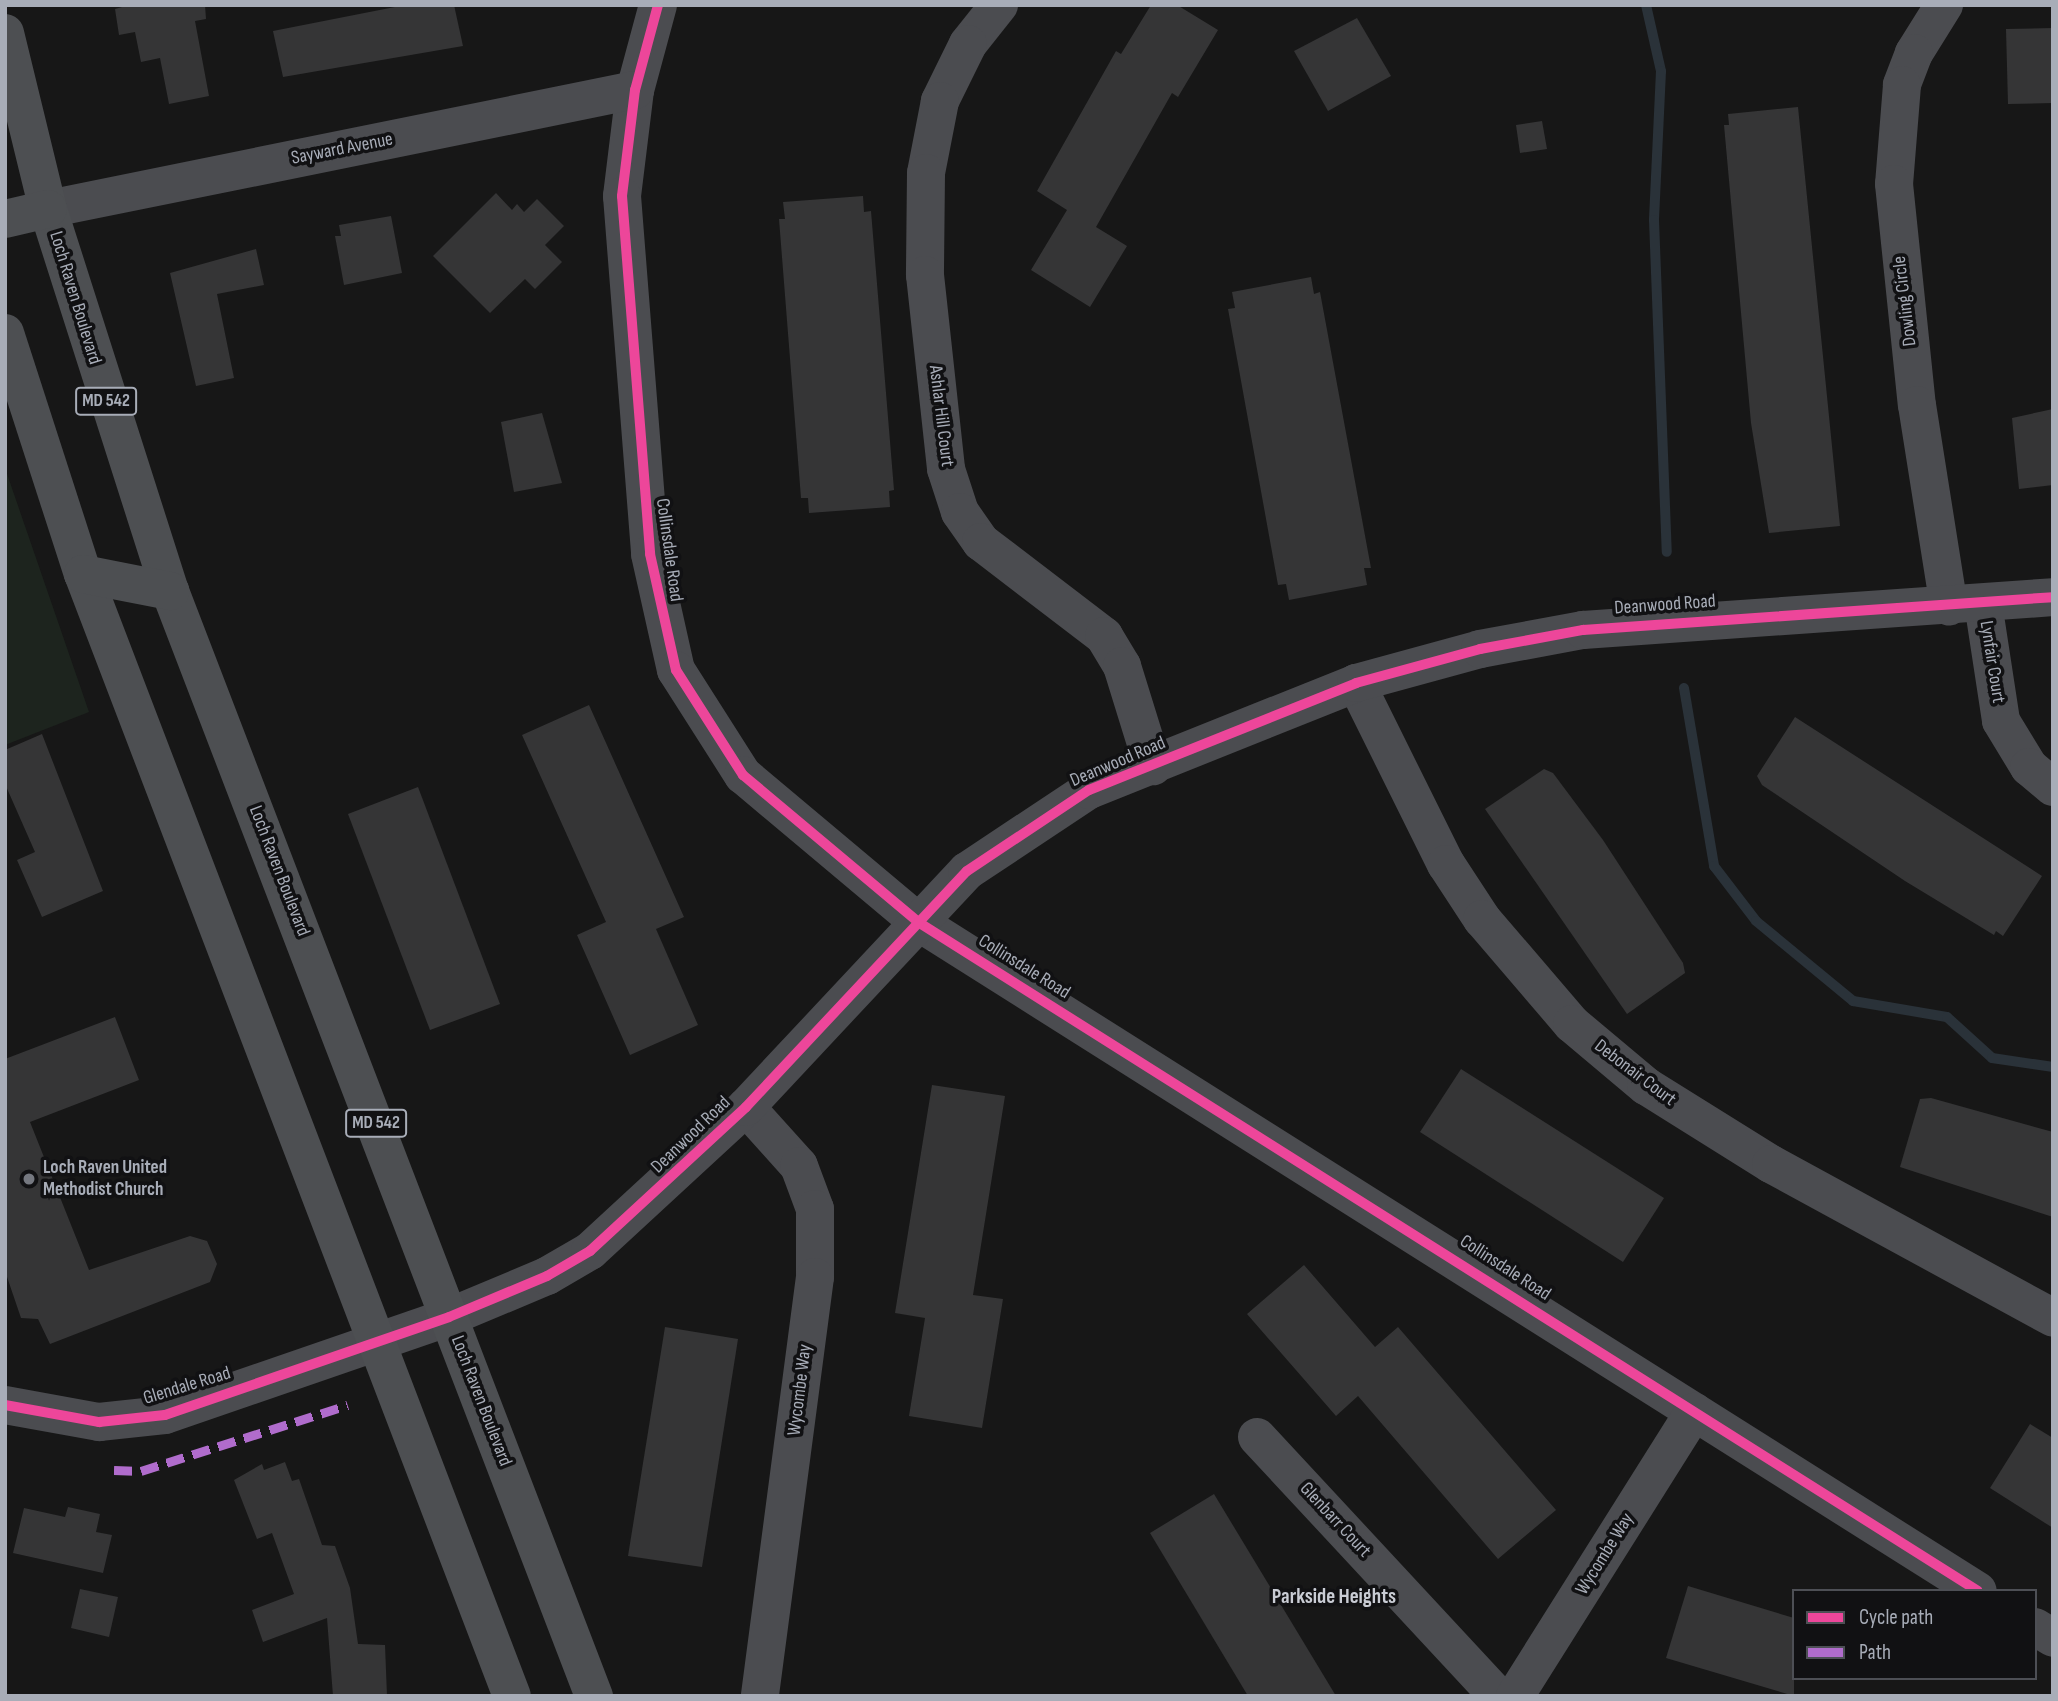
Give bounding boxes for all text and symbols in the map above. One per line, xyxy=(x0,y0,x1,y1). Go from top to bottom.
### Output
street label: Sayward Avenue xyxy=(289,128,395,170)
street label: Loch Raven Boulevard xyxy=(44,229,106,367)
street label: Dowling Circle xyxy=(1888,255,1922,347)
street label: Ashlar Hill Court xyxy=(923,364,959,468)
road number: MD 542 xyxy=(74,386,138,416)
street label: Collinsdale Road xyxy=(650,497,688,603)
street label: Deanwood Road xyxy=(1614,590,1716,620)
street label: Lynfair Court xyxy=(1974,619,2010,705)
street label: Deanwood Road xyxy=(1067,732,1169,792)
street label: Loch Raven Boulevard xyxy=(244,803,314,939)
street label: Collinsdale Road xyxy=(974,930,1074,1004)
street label: Debonair Court xyxy=(1590,1035,1680,1111)
street label: Deanwood Road xyxy=(647,1092,735,1178)
road number: MD 542 xyxy=(344,1108,408,1138)
place label: Loch Raven United Methodist Church xyxy=(43,1157,167,1201)
marker: Loch Raven United Methodist Church xyxy=(21,1171,37,1187)
street label: Collinsdale Road xyxy=(1455,1230,1555,1306)
street label: Loch Raven Boulevard xyxy=(446,1333,516,1469)
street label: Wycombe Way xyxy=(783,1343,817,1437)
street label: Glendale Road xyxy=(141,1362,233,1410)
street label: Glenbarr Court xyxy=(1295,1478,1375,1562)
street label: Wycombe Way xyxy=(1571,1509,1639,1599)
district label: Parkside Heights xyxy=(1272,1584,1396,1610)
legend xyxy=(1792,1589,2037,1680)
text: Cycle path xyxy=(1859,1605,1933,1630)
text: Path xyxy=(1859,1640,1891,1665)

